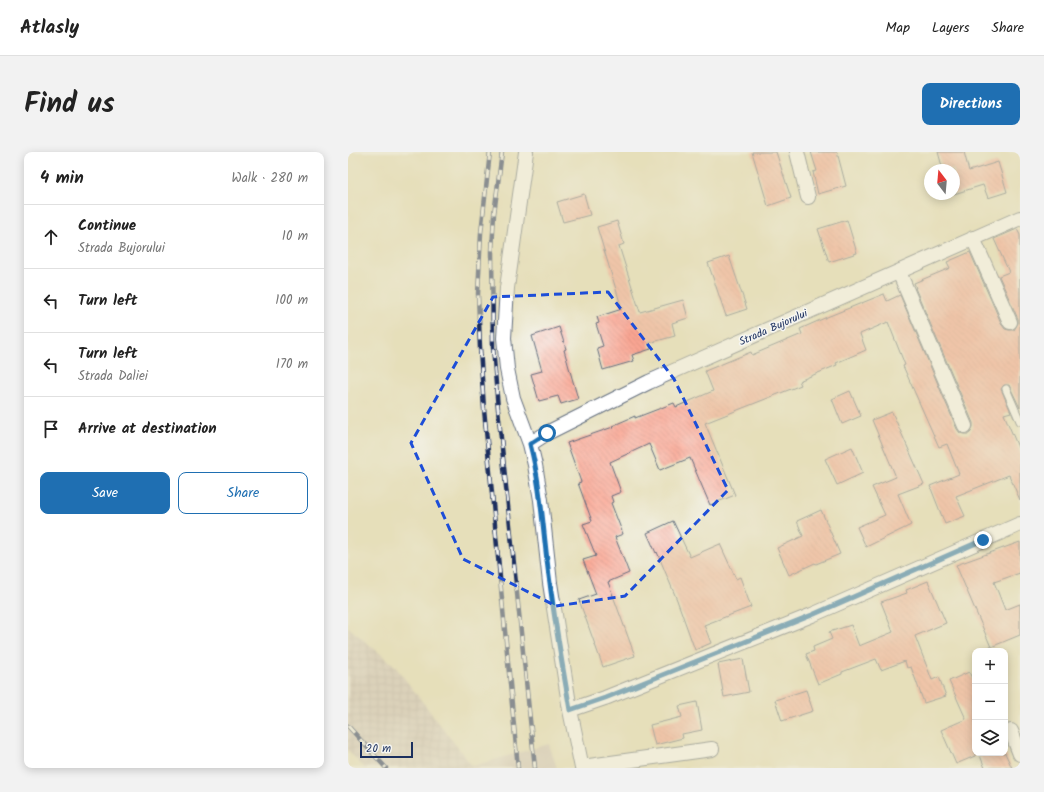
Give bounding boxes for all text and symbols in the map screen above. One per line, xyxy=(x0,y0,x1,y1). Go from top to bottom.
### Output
text: Atlasly xyxy=(20,13,79,43)
text: Map xyxy=(886,17,910,39)
text: Layers xyxy=(932,17,970,39)
text: Share xyxy=(992,17,1024,39)
text: Find us xyxy=(24,82,115,127)
button: Directions xyxy=(922,83,1020,125)
north arrow xyxy=(924,164,960,200)
text: 4 min xyxy=(40,165,84,192)
text: Walk · 280 m xyxy=(232,168,308,189)
text: Continue xyxy=(78,214,136,238)
icon: ahead xyxy=(40,226,62,248)
text: 10 m xyxy=(282,226,308,247)
text: Strada Bujorului xyxy=(78,238,165,259)
text: Turn left xyxy=(78,289,138,313)
icon: left xyxy=(40,290,62,312)
text: 100 m xyxy=(275,290,308,311)
street label: Strada Bujorului xyxy=(736,305,811,351)
text: Turn left xyxy=(78,342,138,366)
icon: left xyxy=(40,354,62,376)
text: 170 m xyxy=(276,354,308,375)
text: Strada Daliei xyxy=(78,366,148,387)
text: Arrive at destination xyxy=(78,417,217,441)
icon: arrive xyxy=(40,418,62,440)
route start xyxy=(538,424,556,442)
button: Save xyxy=(40,472,170,514)
button: Share xyxy=(178,472,308,514)
route end xyxy=(974,531,992,549)
map controls xyxy=(972,648,1008,756)
button: + xyxy=(972,648,1008,684)
button: − xyxy=(972,684,1008,720)
button: layers xyxy=(972,720,1008,756)
scale bar xyxy=(360,740,413,759)
text: 20 m xyxy=(366,740,391,758)

